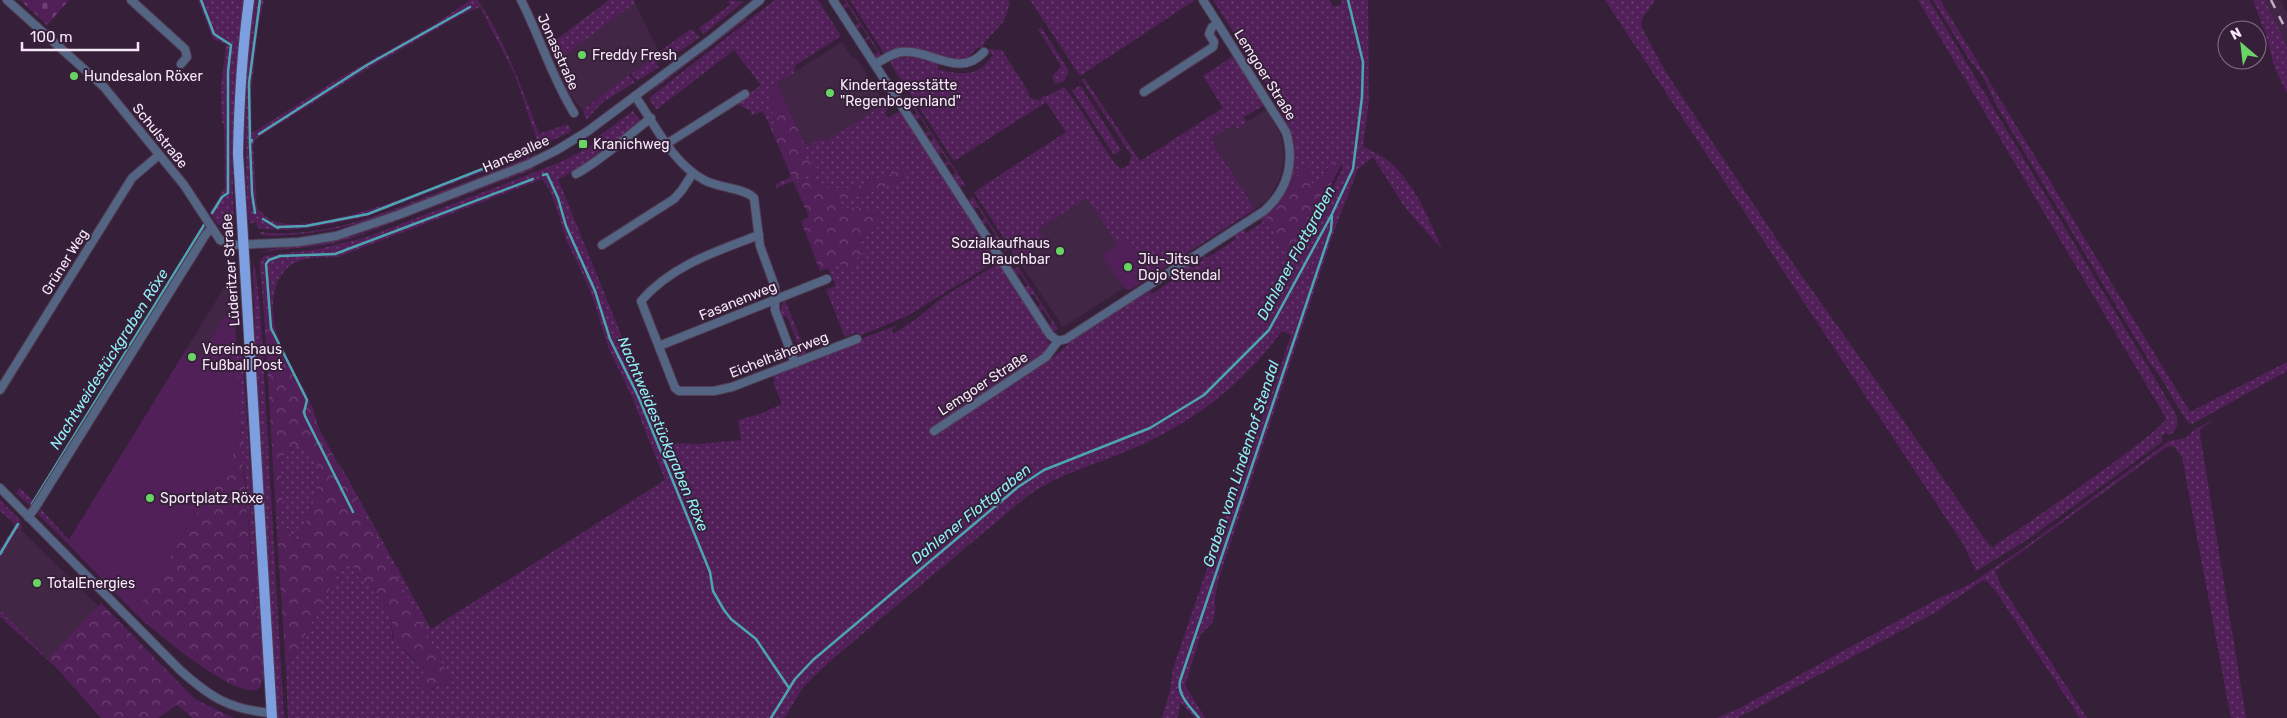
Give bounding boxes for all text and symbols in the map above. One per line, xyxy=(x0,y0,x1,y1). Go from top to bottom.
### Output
street label: Jonasstraße xyxy=(534,11,582,93)
scale bar xyxy=(22,20,139,52)
north arrow xyxy=(2217,20,2267,70)
text: N xyxy=(2228,24,2245,44)
street label: Lemgoer Straße xyxy=(1230,26,1300,124)
text: 100 m xyxy=(30,28,72,46)
place label: Freddy Fresh xyxy=(592,47,677,64)
marker: Freddy Fresh xyxy=(576,49,588,61)
place label: Hundesalon Röxer xyxy=(84,68,203,85)
marker: Hundesalon Röxer xyxy=(68,70,80,82)
place label: Kindertagesstätte "Regenbogenland" xyxy=(840,77,961,110)
marker: Kindertagesstätte "Regenbogenland" xyxy=(824,87,836,99)
street label: Schulstraße xyxy=(129,100,191,172)
street label: Hanseallee xyxy=(480,132,552,176)
place label: Kranichweg xyxy=(593,136,670,153)
marker: Kranichweg xyxy=(577,138,589,150)
water label: Dahlener Flottgraben xyxy=(1253,183,1339,323)
street label: Lüderitzer Straße xyxy=(219,213,243,327)
street label: Grüner Weg xyxy=(38,226,92,298)
place label: Sozialkaufhaus Brauchbar xyxy=(951,235,1051,268)
marker: Sozialkaufhaus Brauchbar xyxy=(1054,245,1066,257)
place label: Jiu-Jitsu Dojo Stendal xyxy=(1138,251,1221,284)
marker: Jiu-Jitsu Dojo Stendal xyxy=(1122,261,1134,273)
water label: Nachtweidestückgraben Röxe xyxy=(46,265,172,453)
street label: Fasanenweg xyxy=(697,278,779,324)
street label: Eichelhäherweg xyxy=(727,328,831,382)
water label: Nachtweidestückgraben Röxe xyxy=(614,334,712,534)
place label: Vereinshaus Fußball Post xyxy=(202,341,283,374)
street label: Lemgoer Straße xyxy=(935,348,1031,419)
marker: Vereinshaus Fußball Post xyxy=(186,351,198,363)
water label: Graben vom Lindenhof Stendal xyxy=(1199,358,1283,570)
water label: Dahlener Flottgraben xyxy=(907,460,1035,568)
place label: Sportplatz Röxe xyxy=(160,490,264,507)
marker: Sportplatz Röxe xyxy=(144,492,156,504)
place label: TotalEnergies xyxy=(47,575,135,592)
marker: TotalEnergies xyxy=(31,577,43,589)

